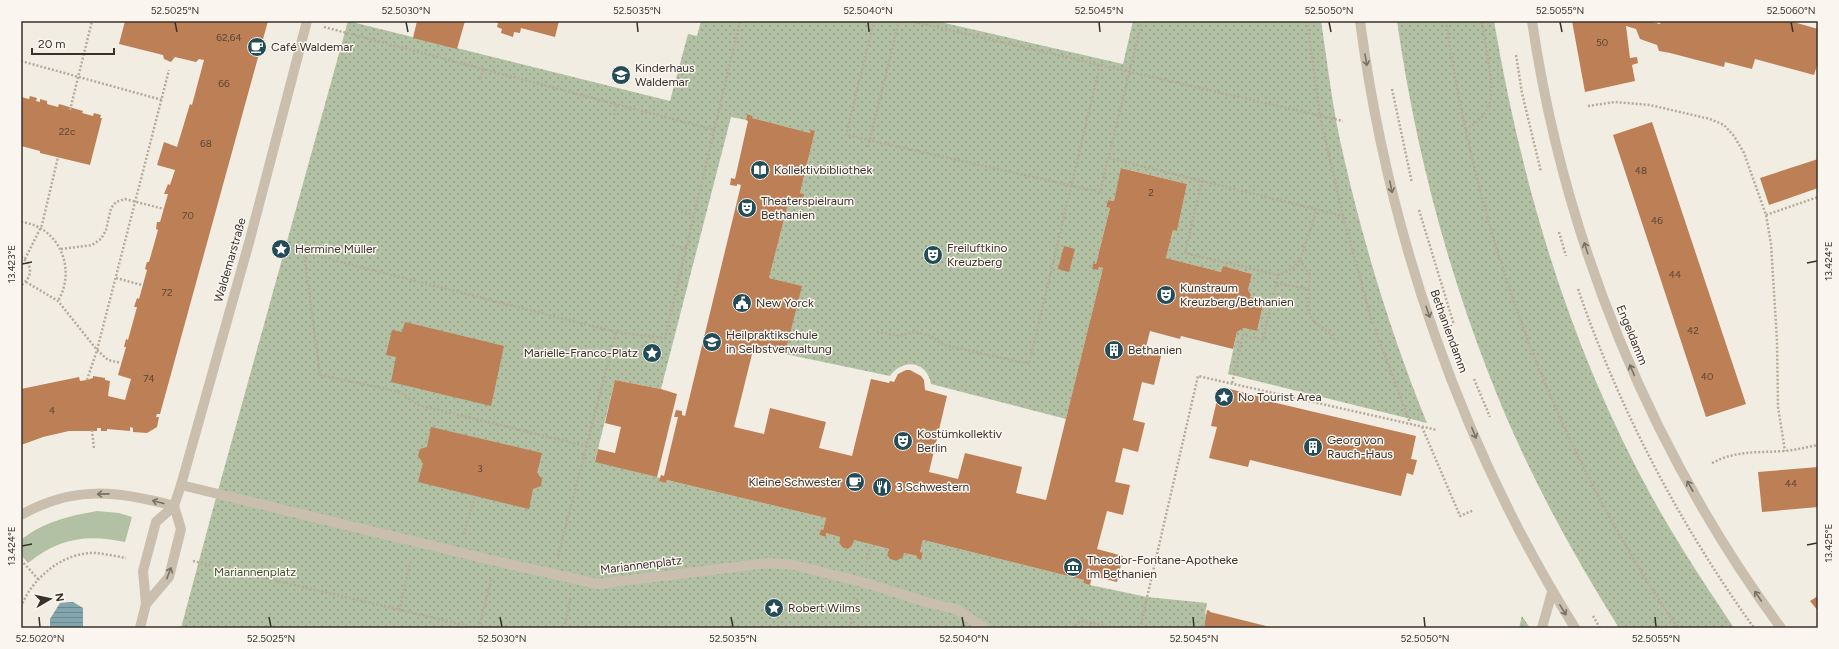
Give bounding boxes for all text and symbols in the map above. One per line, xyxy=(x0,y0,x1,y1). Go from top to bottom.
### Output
text: 52.5025°N xyxy=(151,4,199,17)
text: 52.5030°N xyxy=(382,4,430,17)
text: 52.5035°N xyxy=(613,4,661,17)
text: 52.5040°N xyxy=(843,4,893,17)
text: 52.5045°N xyxy=(1075,4,1123,17)
text: 52.5050°N xyxy=(1304,4,1354,17)
text: 52.5055°N xyxy=(1536,4,1584,17)
text: 52.5060°N xyxy=(1766,4,1816,17)
scale bar xyxy=(32,30,114,56)
house number: 62,64 xyxy=(216,31,242,44)
cafe icon: Café Waldemar xyxy=(246,36,268,58)
house number: 50 xyxy=(1596,36,1608,49)
text: 20 m xyxy=(38,37,66,51)
place label: Café Waldemar xyxy=(271,40,353,54)
one-way arrow xyxy=(1362,53,1370,66)
place label: Kinderhaus Waldemar xyxy=(635,61,695,89)
school or university icon: Kinderhaus Waldemar xyxy=(610,64,632,86)
house number: 66 xyxy=(218,77,230,90)
house number: 22c xyxy=(59,125,76,138)
house number: 68 xyxy=(200,137,212,150)
library icon: Kollektivbibliothek xyxy=(749,159,771,181)
place label: Kollektivbibliothek xyxy=(774,163,872,177)
house number: 48 xyxy=(1635,164,1647,177)
one-way arrow xyxy=(1388,180,1396,193)
house number: 2 xyxy=(1148,186,1154,199)
place label: Theaterspielraum Bethanien xyxy=(761,194,854,222)
theatre icon: Theaterspielraum Bethanien xyxy=(736,197,758,219)
house number: 70 xyxy=(182,209,194,222)
house number: 46 xyxy=(1651,214,1663,227)
street label: Waldemarstraße xyxy=(211,216,249,304)
place icon: Hermine Müller xyxy=(270,238,292,260)
place label: Freiluftkino Kreuzberg xyxy=(947,241,1007,269)
text: 13.424°E xyxy=(1822,241,1835,281)
place label: Hermine Müller xyxy=(295,242,377,256)
one-way arrow xyxy=(1582,242,1590,254)
theatre icon: Freiluftkino Kreuzberg xyxy=(922,244,944,266)
text: 13.423°E xyxy=(5,245,18,283)
house number: 44 xyxy=(1669,268,1681,281)
place label: Kunstraum Kreuzberg/Bethanien xyxy=(1180,281,1294,309)
theatre icon: Kunstraum Kreuzberg/Bethanien xyxy=(1155,284,1177,306)
house number: 72 xyxy=(162,286,172,299)
street label: Bethaniendamm xyxy=(1427,287,1471,375)
public building icon: New Yorck xyxy=(731,292,753,314)
place label: New Yorck xyxy=(756,296,814,310)
street label: Engeldamm xyxy=(1614,303,1650,367)
one-way arrow xyxy=(1425,305,1432,318)
house number: 42 xyxy=(1687,324,1699,337)
place label: Heilpraktikschule in Selbstverwaltung xyxy=(726,328,832,356)
school or university icon: Heilpraktikschule in Selbstverwaltung xyxy=(701,331,723,353)
building icon: Bethanien xyxy=(1103,339,1125,361)
place icon: Marielle-Franco-Platz xyxy=(641,342,663,364)
place label: Bethanien xyxy=(1128,343,1182,357)
place label: Marielle-Franco-Platz xyxy=(524,346,638,360)
one-way arrow xyxy=(1628,364,1635,376)
house number: 40 xyxy=(1701,370,1713,383)
house number: 74 xyxy=(143,372,155,385)
place icon: No Tourist Area xyxy=(1213,386,1235,408)
place label: No Tourist Area xyxy=(1238,390,1322,404)
house number: 4 xyxy=(49,404,55,417)
place label: Kostümkollektiv Berlin xyxy=(917,427,1003,455)
one-way arrow xyxy=(1470,427,1478,439)
theatre icon: Kostümkollektiv Berlin xyxy=(892,430,914,452)
place label: Georg von Rauch-Haus xyxy=(1327,433,1393,461)
building icon: Georg von Rauch-Haus xyxy=(1302,436,1324,458)
house number: 3 xyxy=(477,462,483,475)
cafe icon: Kleine Schwester xyxy=(844,471,866,493)
place label: Kleine Schwester xyxy=(748,475,841,489)
restaurant icon: 3 Schwestern xyxy=(871,476,893,498)
house number: 44 xyxy=(1785,477,1797,490)
place label: 3 Schwestern xyxy=(896,480,969,494)
one-way arrow xyxy=(1685,480,1693,492)
one-way arrow xyxy=(97,490,110,498)
one-way arrow xyxy=(152,497,165,505)
text: 13.425°E xyxy=(1822,524,1835,562)
text: 13.424°E xyxy=(5,526,18,566)
street label: Mariannenplatz xyxy=(599,553,683,577)
place label: Theodor-Fontane-Apotheke im Bethanien xyxy=(1087,553,1239,581)
museum icon: Theodor-Fontane-Apotheke im Bethanien xyxy=(1062,556,1084,578)
park label: Mariannenplatz xyxy=(214,565,296,579)
one-way arrow xyxy=(166,568,174,580)
north arrow xyxy=(30,579,70,619)
one-way arrow xyxy=(1754,591,1763,602)
text: N xyxy=(52,592,66,603)
place icon: Robert Wilms xyxy=(763,597,785,619)
place label: Robert Wilms xyxy=(788,601,861,615)
one-way arrow xyxy=(1560,604,1568,616)
text: 52.5020°N xyxy=(15,632,65,645)
text: 52.5025°N xyxy=(247,632,295,645)
text: 52.5030°N xyxy=(478,632,526,645)
text: 52.5035°N xyxy=(709,632,757,645)
text: 52.5040°N xyxy=(939,632,989,645)
text: 52.5045°N xyxy=(1170,632,1218,645)
text: 52.5050°N xyxy=(1400,632,1450,645)
text: 52.5055°N xyxy=(1632,632,1680,645)

